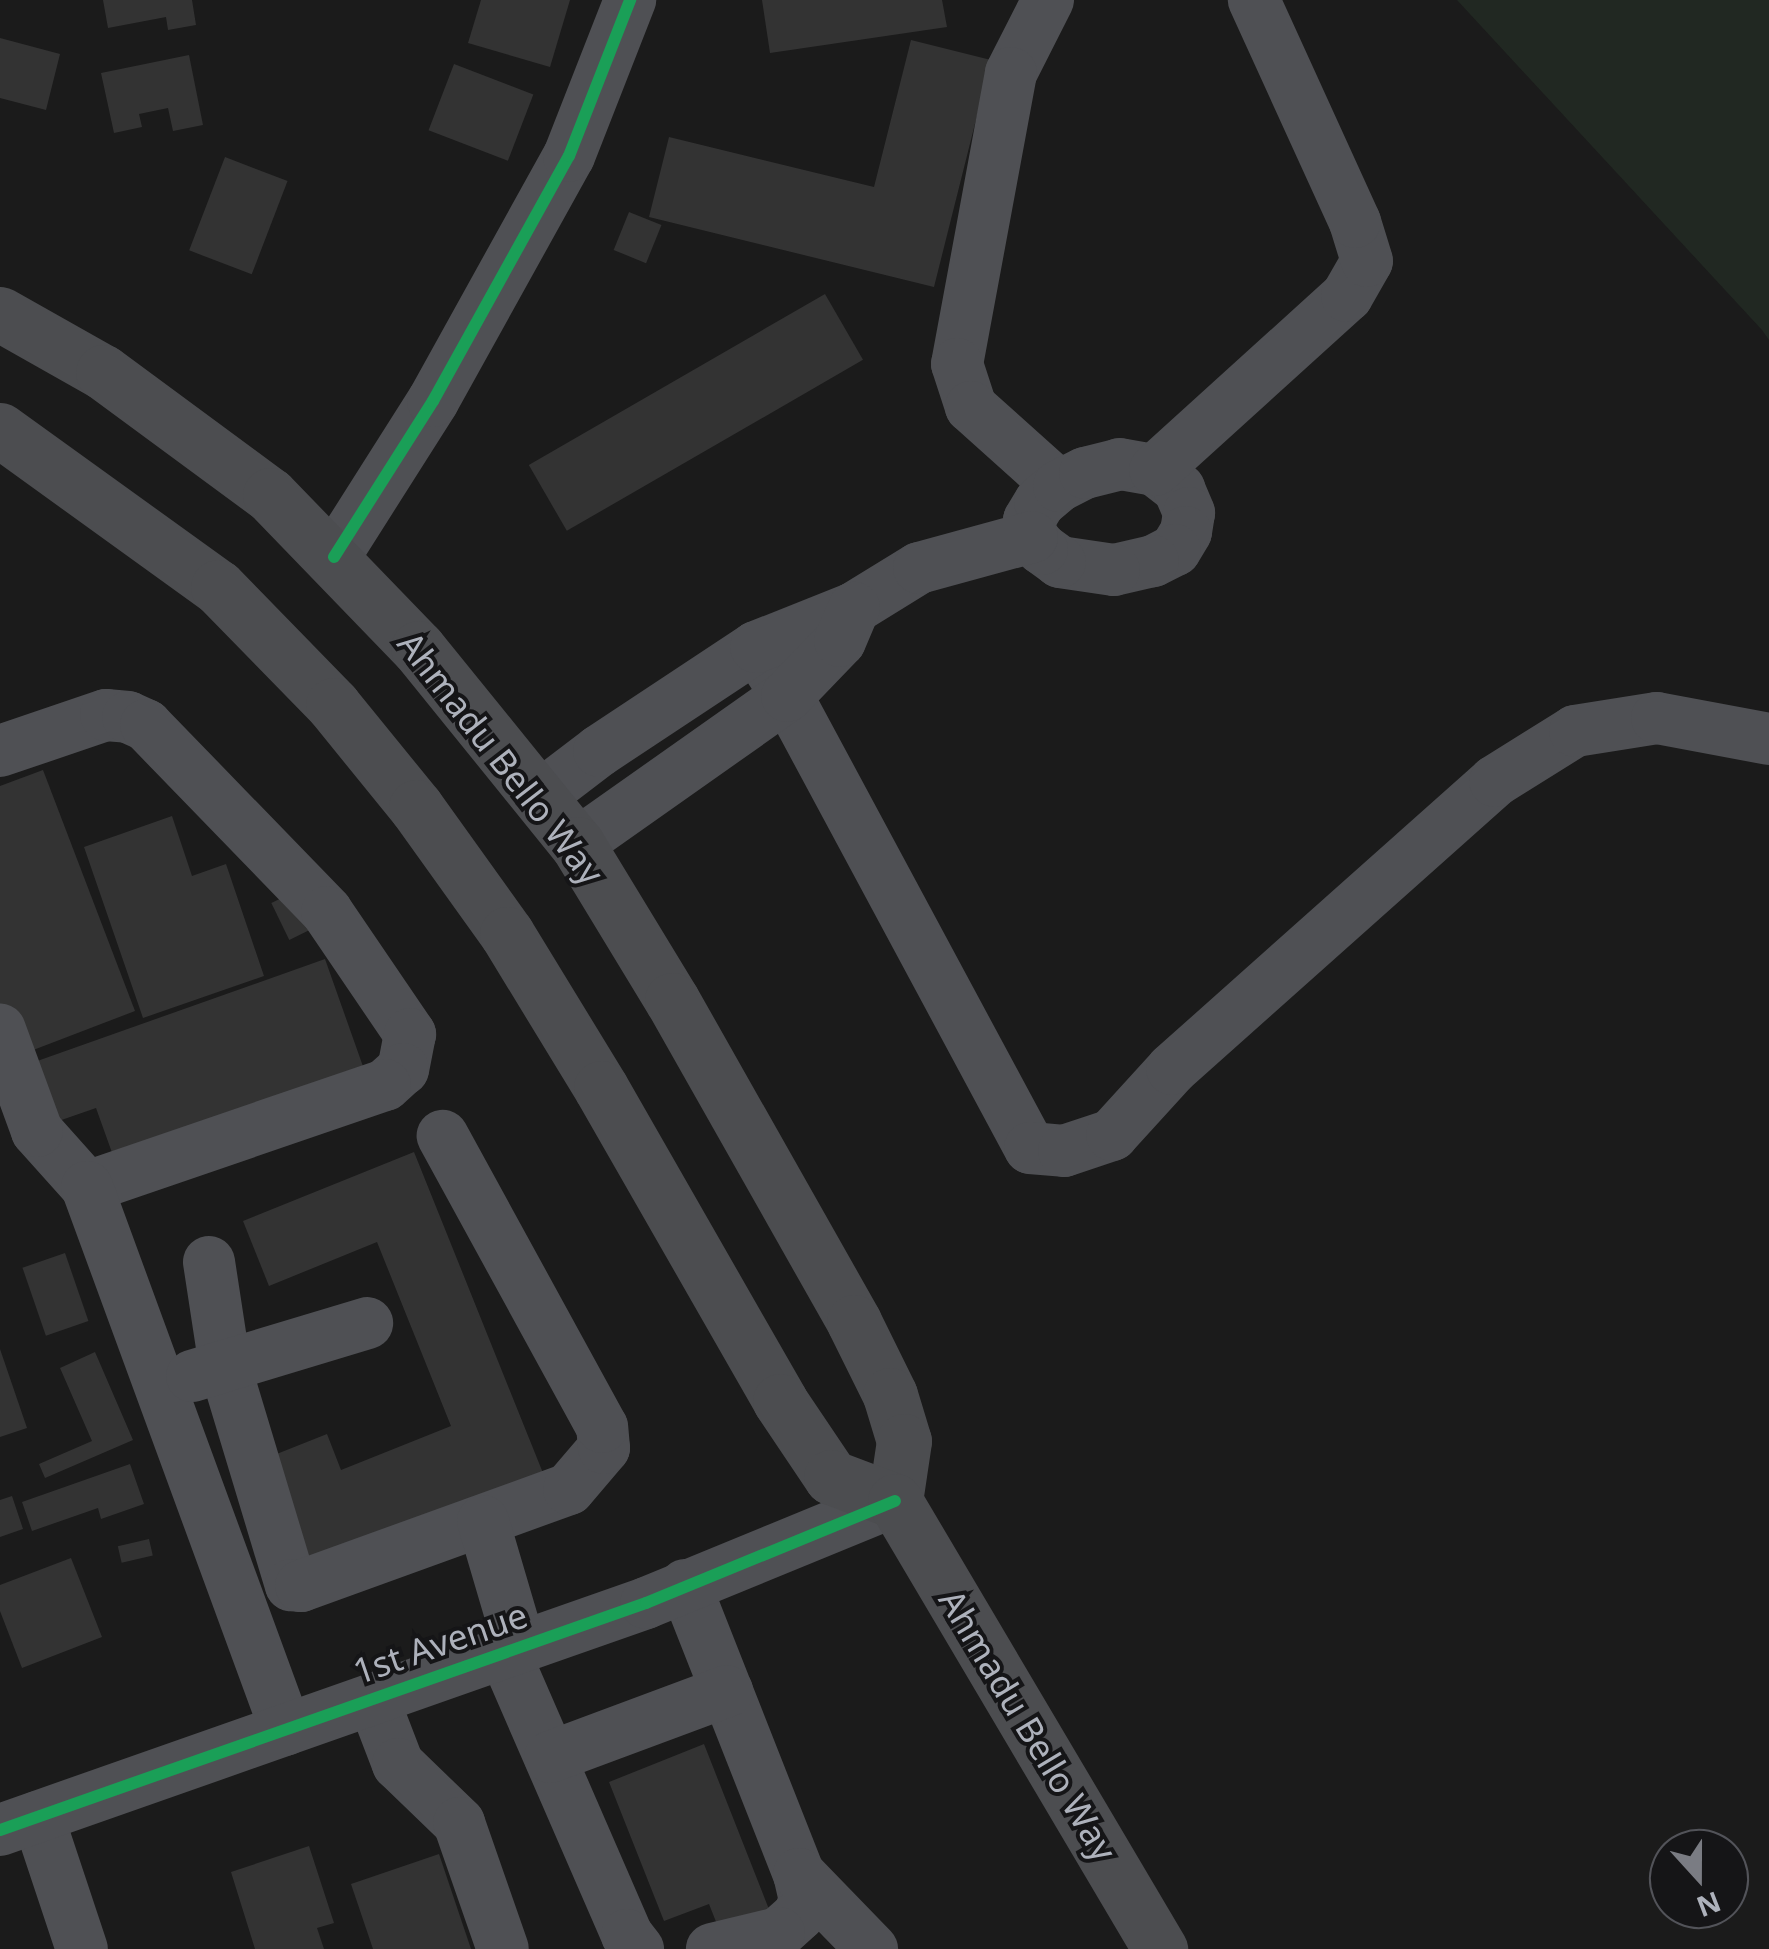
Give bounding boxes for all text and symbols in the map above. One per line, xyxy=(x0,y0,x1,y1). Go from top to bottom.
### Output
street label: Ahmadu Bello Way xyxy=(389,623,613,893)
street label: Ahmadu Bello Way xyxy=(930,1582,1126,1868)
street label: 1st Avenue xyxy=(347,1594,533,1692)
north arrow xyxy=(1649,1829,1749,1929)
text: N xyxy=(1692,1883,1726,1927)

